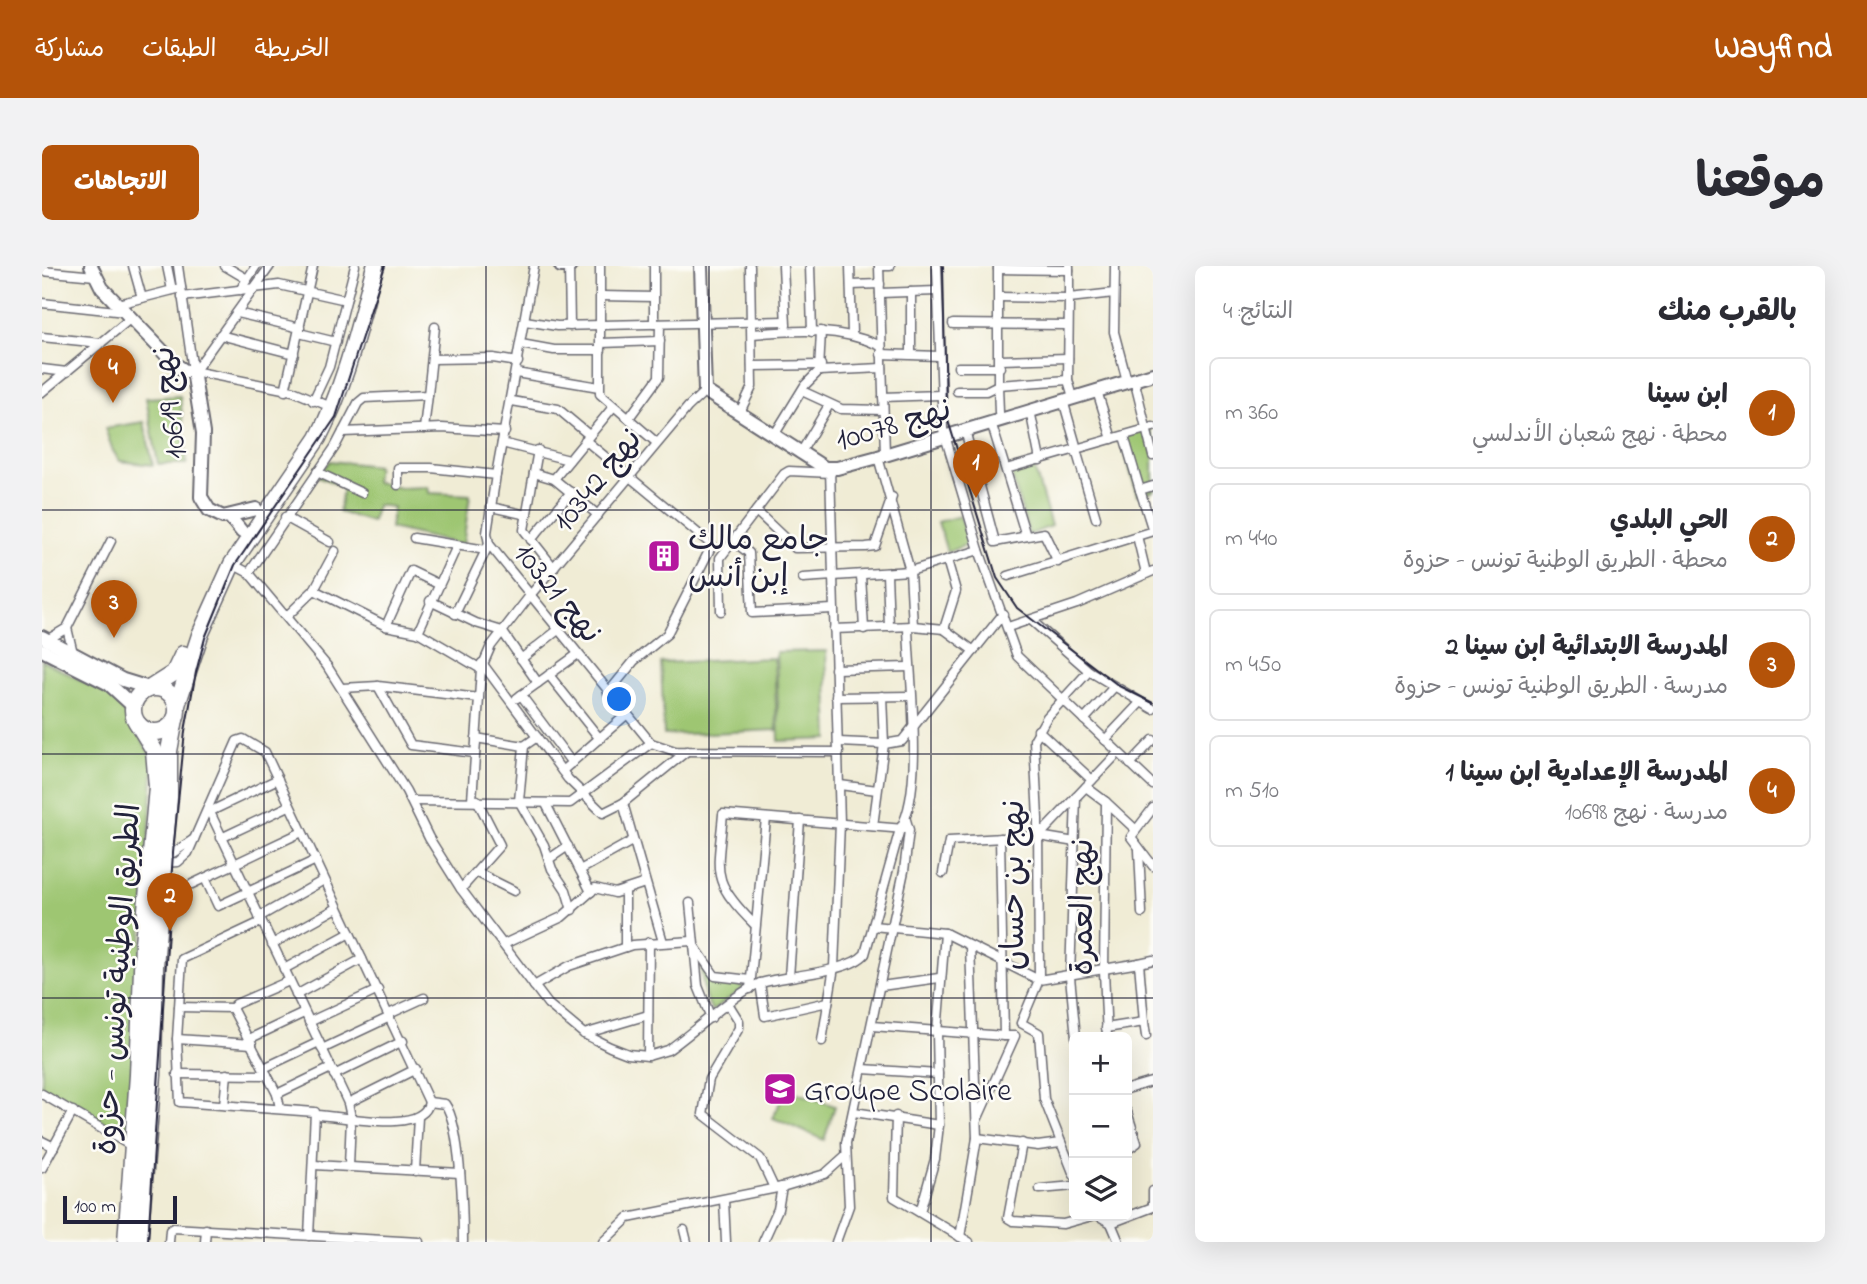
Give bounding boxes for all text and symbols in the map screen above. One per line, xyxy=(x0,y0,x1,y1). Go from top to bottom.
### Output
text: Wayfind xyxy=(1714,25,1832,73)
text: مشاركة xyxy=(35,33,104,68)
text: الطبقات xyxy=(142,33,217,68)
text: الخريطة xyxy=(255,33,329,68)
button: الاتجاهات xyxy=(42,145,199,220)
text: موقعنا xyxy=(1695,148,1825,220)
text: بالقرب منك xyxy=(1658,291,1797,335)
text: النتائج: 4 xyxy=(1223,296,1293,329)
street label: نهج 10619 xyxy=(141,343,202,462)
pin: 4 xyxy=(90,345,136,403)
text: ابن سينا xyxy=(1648,377,1728,415)
street label: نهج 10078 xyxy=(830,387,957,465)
text: 360 m xyxy=(1225,397,1278,430)
text: 1 xyxy=(1768,397,1776,430)
street label: نهج 10342 xyxy=(542,419,655,543)
text: محطة · نهج شعبان الأندلسي xyxy=(1472,419,1728,452)
pin: 1 xyxy=(953,440,999,498)
text: الحي البلدي xyxy=(1610,503,1728,541)
place label: جامع مالك إبن أنس xyxy=(688,518,829,602)
text: 440 m xyxy=(1225,523,1278,556)
text: 2 xyxy=(1766,523,1778,556)
street label: نهج 10321 xyxy=(501,533,612,655)
building icon: جامع مالك إبن أنس xyxy=(645,537,683,575)
text: محطة · الطريق الوطنية تونس - حزوة xyxy=(1403,545,1728,578)
pin: 3 xyxy=(91,580,137,638)
text: المدرسة الابتدائية ابن سينا 2 xyxy=(1446,629,1728,667)
text: 450 m xyxy=(1225,649,1281,682)
text: 3 xyxy=(1767,649,1777,682)
text: مدرسة · الطريق الوطنية تونس - حزوة xyxy=(1394,671,1728,704)
your location xyxy=(602,682,636,716)
text: المدرسة الإعدادية ابن سينا 1 xyxy=(1446,755,1728,793)
text: 510 m xyxy=(1225,775,1279,808)
text: 4 xyxy=(1767,775,1777,808)
text: مدرسة · نهج 10698 xyxy=(1565,797,1728,830)
street label: نهج بن حسان xyxy=(992,800,1039,970)
street label: الطريق الوطنية تونس - حزوة xyxy=(84,802,155,1157)
street label: نهج العمرة xyxy=(1061,838,1108,976)
pin: 2 xyxy=(147,873,193,931)
map controls xyxy=(1069,1032,1132,1221)
button: + xyxy=(1069,1032,1132,1095)
place label: Groupe Scolaire xyxy=(804,1069,1012,1116)
school or university icon: Groupe Scolaire xyxy=(761,1070,799,1108)
button: − xyxy=(1069,1095,1132,1158)
button: layers xyxy=(1069,1158,1132,1221)
scale bar xyxy=(63,1193,177,1225)
text: 100 m xyxy=(74,1194,116,1221)

